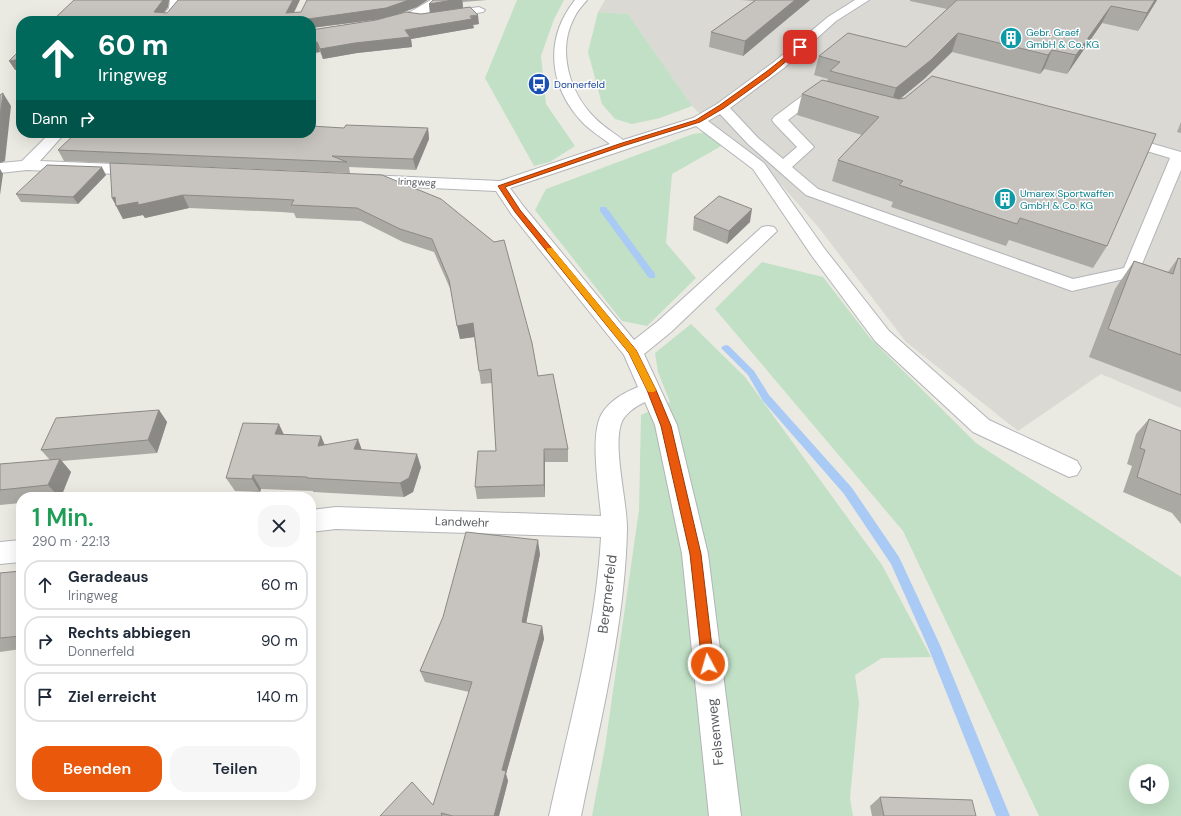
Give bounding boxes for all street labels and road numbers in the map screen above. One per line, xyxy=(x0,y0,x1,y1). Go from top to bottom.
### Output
street label: Iringweg xyxy=(398,175,437,189)
street label: Landwehr xyxy=(435,513,490,531)
street label: Bergmerfeld xyxy=(593,554,621,634)
street label: Felsenweg xyxy=(703,697,727,766)

